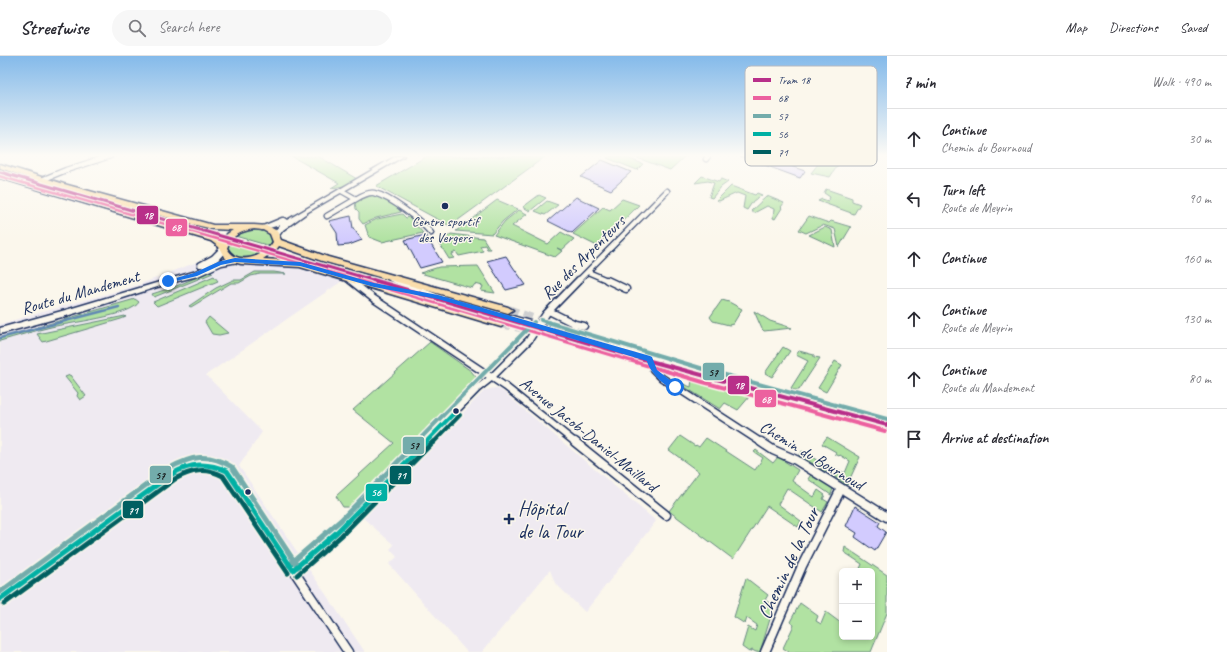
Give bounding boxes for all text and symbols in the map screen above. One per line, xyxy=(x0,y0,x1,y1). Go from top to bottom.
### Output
search box xyxy=(112,10,392,46)
text: Streetwise xyxy=(20,16,88,40)
icon: search xyxy=(126,17,148,39)
text: Search here xyxy=(158,18,220,37)
text: Map xyxy=(1066,19,1087,36)
text: Directions xyxy=(1109,19,1158,36)
text: Saved xyxy=(1180,19,1207,36)
legend xyxy=(745,66,877,166)
text: 7 min xyxy=(903,72,936,93)
text: Tram 18 xyxy=(778,73,811,87)
text: Walk · 490 m xyxy=(1152,74,1211,90)
text: 68 xyxy=(778,91,789,105)
text: 57 xyxy=(778,109,789,123)
text: Continue xyxy=(941,121,986,140)
text: 56 xyxy=(778,127,789,141)
icon: ahead xyxy=(903,128,925,150)
text: 30 m xyxy=(1189,131,1211,147)
text: Chemin du Bournoud xyxy=(941,140,1031,156)
text: 71 xyxy=(778,145,789,159)
text: Turn left xyxy=(941,181,984,200)
icon: left xyxy=(903,188,925,210)
text: 90 m xyxy=(1189,191,1211,207)
text: Route de Meyrin xyxy=(941,200,1012,216)
marker: Centre sportif des Vergers xyxy=(440,201,450,211)
line badge: 18 xyxy=(136,205,159,225)
text: 18 xyxy=(143,208,155,222)
street label: Rue des Arpenteurs xyxy=(537,210,631,304)
place label: Centre sportif des Vergers xyxy=(412,213,481,246)
line badge: 68 xyxy=(165,218,188,237)
text: 68 xyxy=(171,220,183,234)
icon: ahead xyxy=(903,248,925,270)
text: Continue xyxy=(941,249,986,268)
text: 160 m xyxy=(1183,251,1211,267)
street label: Route du Mandement xyxy=(19,265,144,319)
route end xyxy=(159,272,177,290)
text: Continue xyxy=(941,301,986,320)
icon: ahead xyxy=(903,308,925,330)
text: 130 m xyxy=(1183,311,1211,327)
text: Route de Meyrin xyxy=(941,320,1012,336)
text: Continue xyxy=(941,361,986,380)
line badge: 57 xyxy=(702,362,725,381)
text: 57 xyxy=(708,365,719,379)
icon: ahead xyxy=(903,368,925,390)
text: 80 m xyxy=(1189,371,1211,387)
street label: Avenue Jacob-Daniel-Maillard xyxy=(516,372,664,498)
line badge: 18 xyxy=(727,375,750,395)
route start xyxy=(666,378,684,396)
text: 18 xyxy=(734,378,746,392)
text: Route du Mandement xyxy=(941,380,1034,396)
line badge: 68 xyxy=(754,389,777,408)
text: 68 xyxy=(761,392,773,406)
unlabelled marker xyxy=(451,406,461,416)
street label: Chemin du Bournoud xyxy=(756,416,870,496)
icon: arrive xyxy=(903,428,925,450)
text: Arrive at destination xyxy=(941,429,1048,448)
line badge: 57 xyxy=(402,436,425,455)
text: 57 xyxy=(409,438,420,452)
line badge: 57 xyxy=(149,465,172,484)
line badge: 71 xyxy=(389,465,412,485)
text: 57 xyxy=(155,468,166,482)
text: 71 xyxy=(396,468,407,482)
line badge: 56 xyxy=(365,483,388,502)
text: 56 xyxy=(371,485,382,499)
unlabelled marker xyxy=(243,487,253,497)
place label: Hôpital de la Tour xyxy=(518,496,584,544)
line badge: 71 xyxy=(122,500,144,519)
street label: Chemin de la Tour xyxy=(752,502,826,623)
text: 71 xyxy=(128,503,139,517)
marker: Hôpital de la Tour xyxy=(503,513,515,525)
map controls xyxy=(839,568,875,640)
button: + xyxy=(839,568,875,604)
button: − xyxy=(839,604,875,640)

